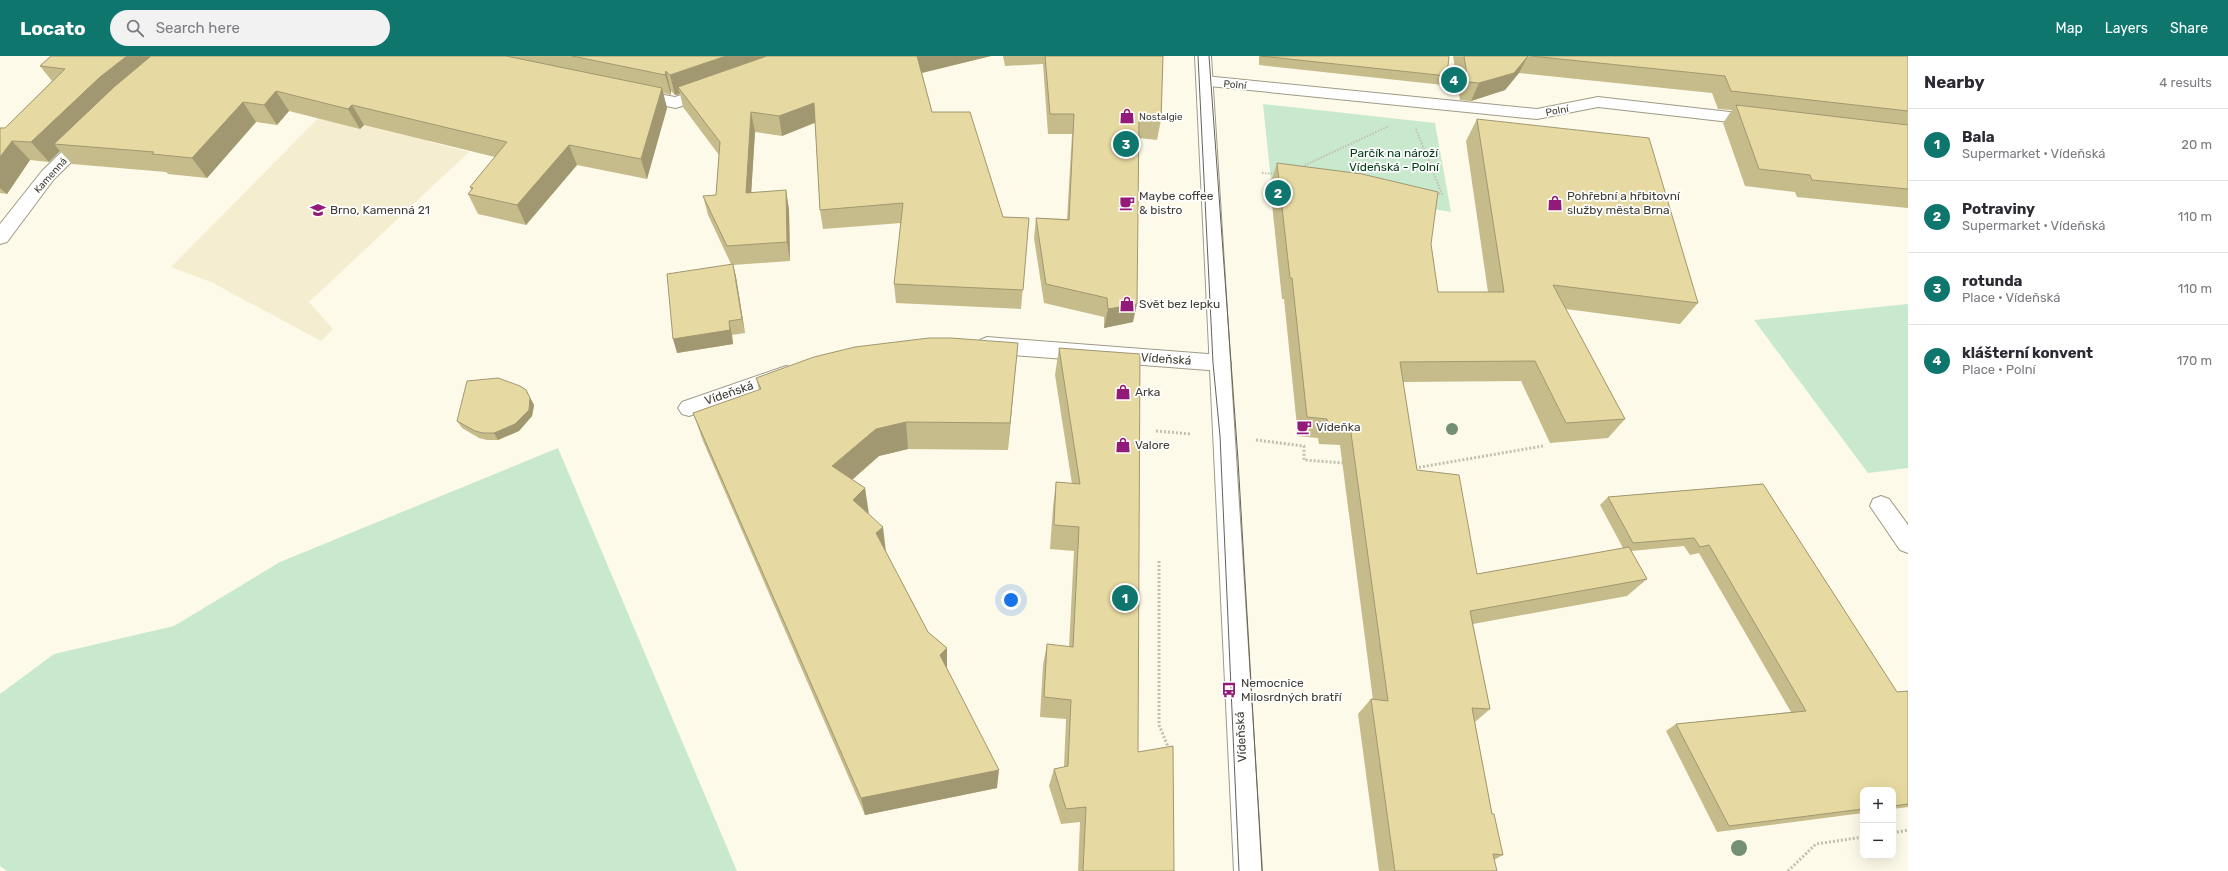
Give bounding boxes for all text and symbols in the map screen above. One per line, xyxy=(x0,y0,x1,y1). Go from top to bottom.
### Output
search box xyxy=(110,10,390,46)
text: Locato xyxy=(20,17,86,40)
icon: search xyxy=(124,17,146,39)
text: Search here xyxy=(156,19,240,37)
text: Map xyxy=(2056,20,2083,37)
text: Layers xyxy=(2105,20,2148,37)
text: Share xyxy=(2170,20,2208,37)
pin: 4 xyxy=(1441,65,1467,95)
text: Nearby xyxy=(1924,72,1985,92)
text: 4 results xyxy=(2159,75,2212,90)
street label: Polní xyxy=(1223,78,1247,92)
street label: Polní xyxy=(1545,103,1570,119)
shop icon: Nostalgie xyxy=(1118,107,1136,125)
place label: Nostalgie xyxy=(1139,111,1183,123)
text: Bala xyxy=(1962,128,1995,146)
pin: 3 xyxy=(1113,129,1139,159)
text: 1 xyxy=(1934,137,1940,152)
text: 20 m xyxy=(2181,137,2212,152)
park label: Parčík na nároží Vídeňská - Polní xyxy=(1349,146,1440,174)
text: Supermarket · Vídeňská xyxy=(1962,146,2105,161)
street label: Kamenná xyxy=(32,155,70,196)
pin: 2 xyxy=(1265,178,1291,208)
place label: Maybe coffee & bistro xyxy=(1139,189,1214,217)
place label: Pohřební a hřbitovní služby města Brna xyxy=(1567,189,1681,217)
cafe icon: Maybe coffee & bistro xyxy=(1118,194,1136,212)
shop icon: Pohřební a hřbitovní služby města Brna xyxy=(1546,194,1564,212)
text: Potraviny xyxy=(1962,200,2035,218)
school or university icon: Brno, Kamenná 21 xyxy=(309,201,327,219)
place label: Brno, Kamenná 21 xyxy=(330,203,430,217)
text: 2 xyxy=(1933,209,1941,224)
text: 110 m xyxy=(2178,209,2212,224)
text: Supermarket · Vídeňská xyxy=(1962,218,2105,233)
text: rotunda xyxy=(1962,272,2022,290)
text: 3 xyxy=(1933,281,1941,296)
text: 110 m xyxy=(2178,281,2212,296)
text: Place · Vídeňská xyxy=(1962,290,2060,305)
shop icon: Svět bez lepku xyxy=(1118,295,1136,313)
place label: Svět bez lepku xyxy=(1139,297,1220,311)
text: klášterní konvent xyxy=(1962,344,2093,362)
street label: Vídeňská xyxy=(1140,350,1192,368)
text: 4 xyxy=(1933,353,1941,368)
text: 170 m xyxy=(2177,353,2212,368)
text: Place · Polní xyxy=(1962,362,2036,377)
street label: Vídeňská xyxy=(703,378,755,408)
shop icon: Arka xyxy=(1114,383,1132,401)
place label: Arka xyxy=(1135,385,1160,399)
cafe icon: Vídeňka xyxy=(1295,418,1313,436)
place label: Vídeňka xyxy=(1316,420,1361,434)
shop icon: Valore xyxy=(1114,436,1132,454)
place label: Valore xyxy=(1135,438,1170,452)
pin: 1 xyxy=(1112,583,1138,613)
your location xyxy=(1001,590,1021,610)
place label: Nemocnice Milosrdných bratří xyxy=(1241,676,1343,704)
bus stop icon: Nemocnice Milosrdných bratří xyxy=(1220,681,1238,699)
street label: Vídeňská xyxy=(1233,711,1249,763)
map controls xyxy=(1860,787,1896,859)
button: + xyxy=(1860,787,1896,823)
button: − xyxy=(1860,823,1896,859)

